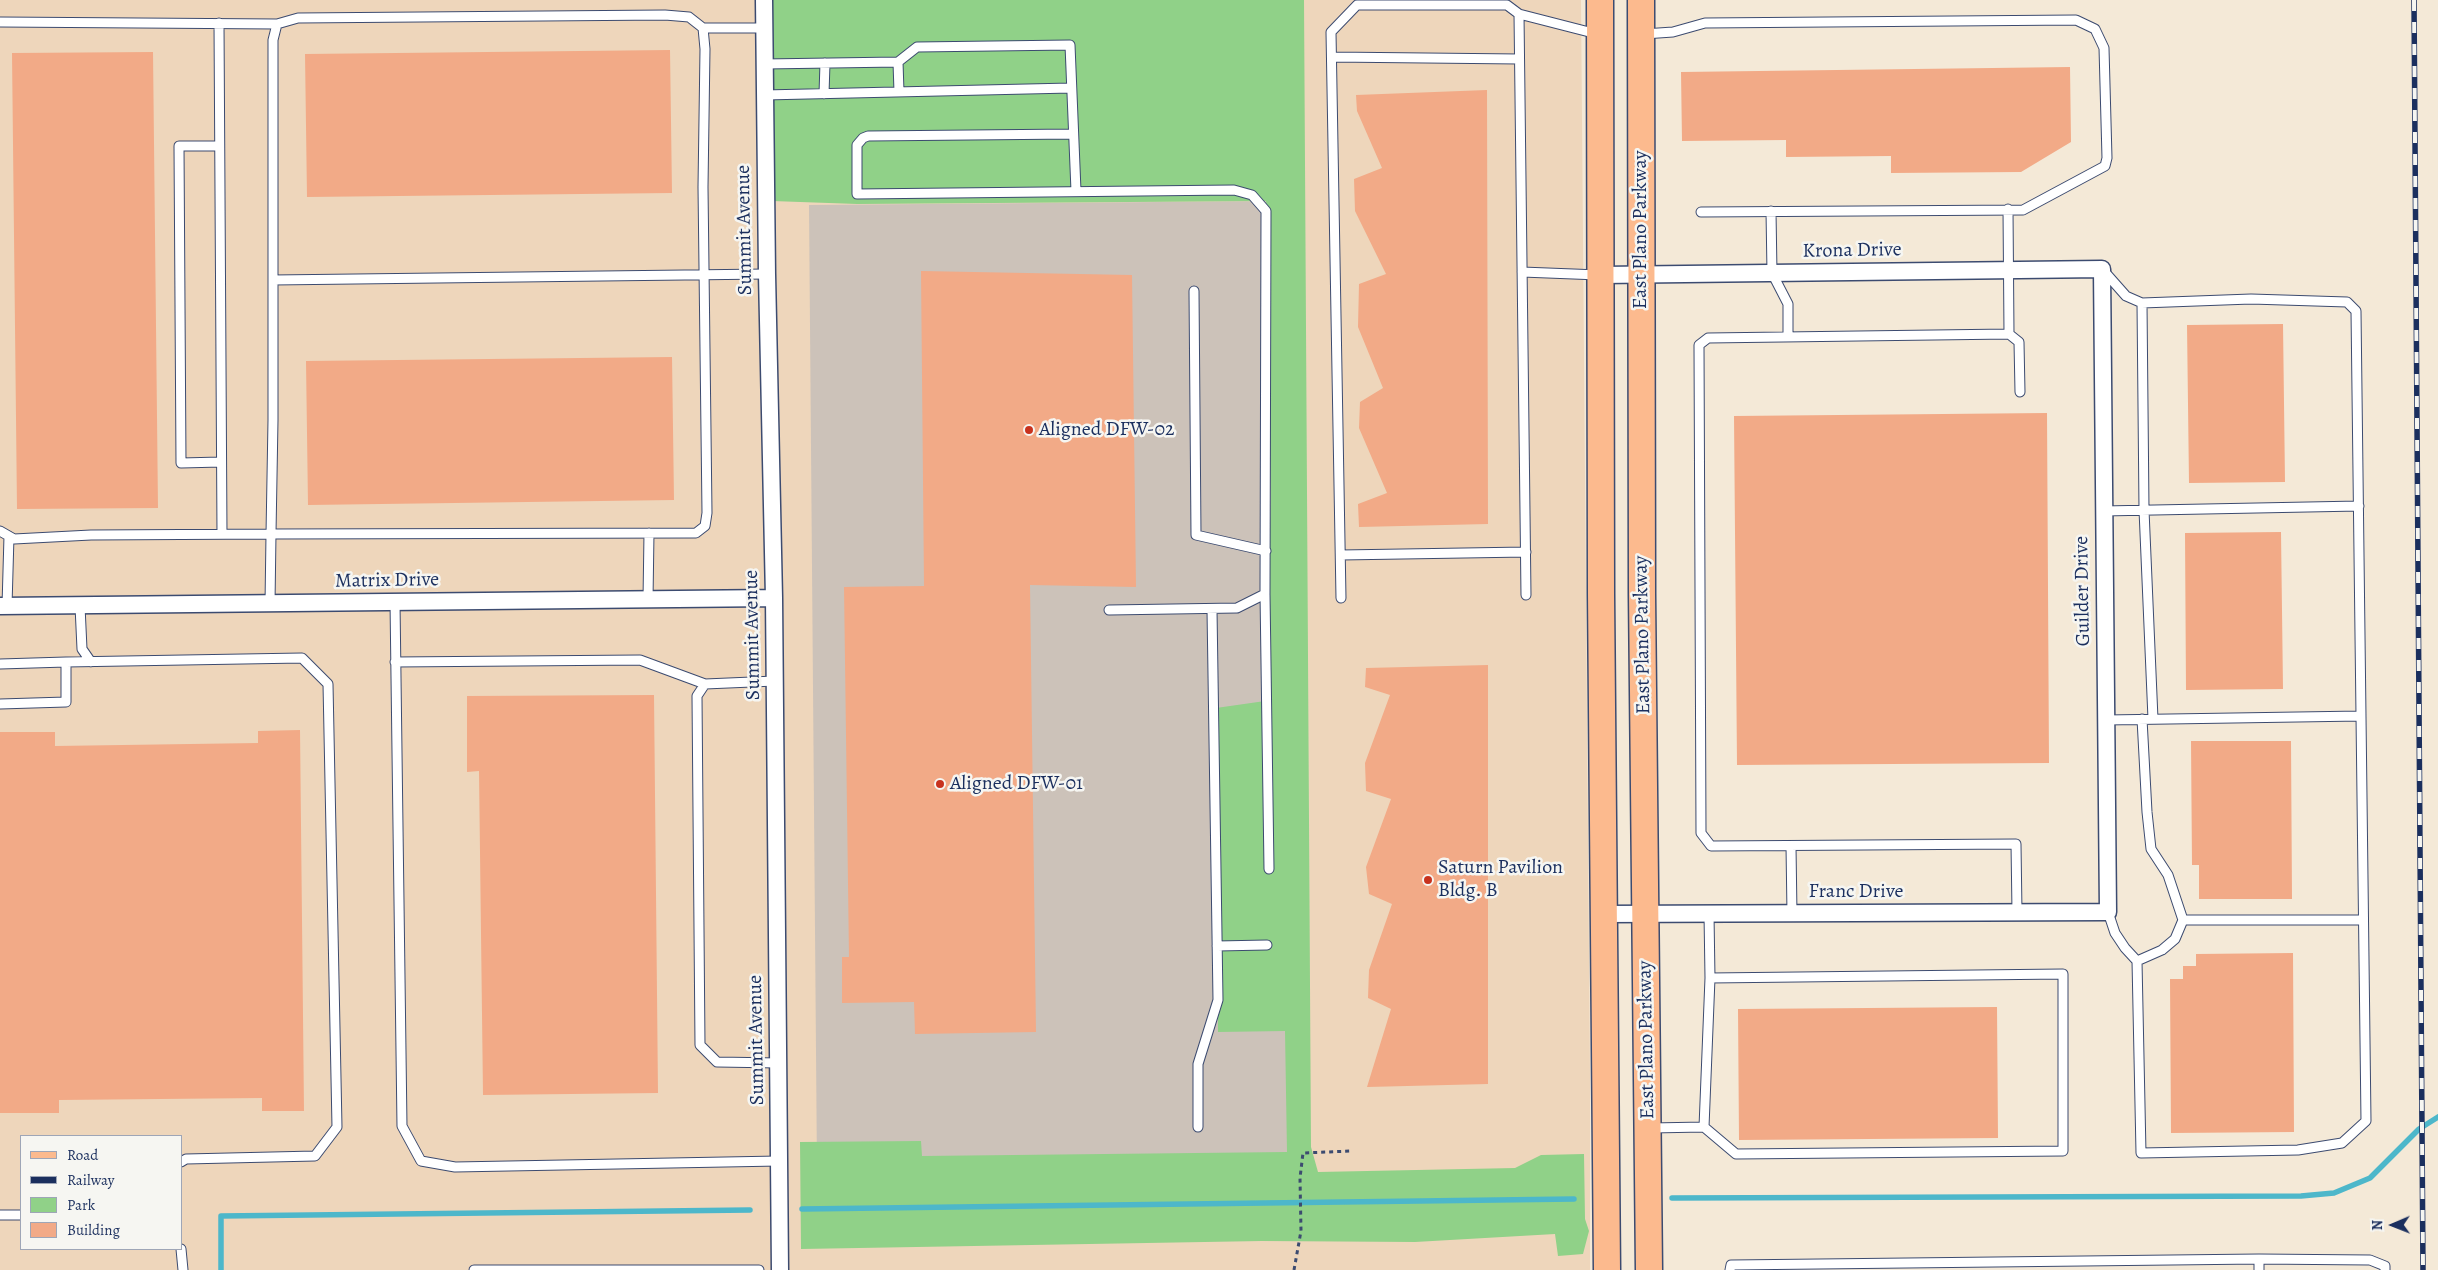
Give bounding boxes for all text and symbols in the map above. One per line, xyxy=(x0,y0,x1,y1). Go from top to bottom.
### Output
street label: East Plano Parkway xyxy=(1629,151,1653,309)
street label: Summit Avenue xyxy=(732,165,758,295)
street label: Krona Drive xyxy=(1802,238,1902,264)
place label: Aligned DFW-02 xyxy=(1039,418,1175,442)
marker: Aligned DFW-02 xyxy=(1023,424,1035,436)
street label: Guilder Drive xyxy=(2070,536,2096,646)
street label: East Plano Parkway xyxy=(1630,555,1656,715)
street label: Matrix Drive xyxy=(335,568,439,594)
street label: Summit Avenue xyxy=(740,570,766,700)
place label: Aligned DFW-01 xyxy=(950,772,1083,796)
marker: Aligned DFW-01 xyxy=(934,778,946,790)
place label: Saturn Pavilion Bldg. B xyxy=(1438,856,1563,903)
marker: Saturn Pavilion Bldg. B xyxy=(1422,874,1434,886)
street label: Franc Drive xyxy=(1809,880,1903,904)
street label: East Plano Parkway xyxy=(1634,960,1660,1120)
street label: Summit Avenue xyxy=(744,975,770,1105)
legend xyxy=(20,1135,182,1250)
text: Road xyxy=(67,1145,98,1165)
text: Railway xyxy=(67,1170,114,1190)
text: Park xyxy=(67,1195,95,1215)
north arrow xyxy=(2368,1200,2418,1250)
text: Building xyxy=(67,1220,120,1240)
text: N xyxy=(2368,1220,2387,1231)

